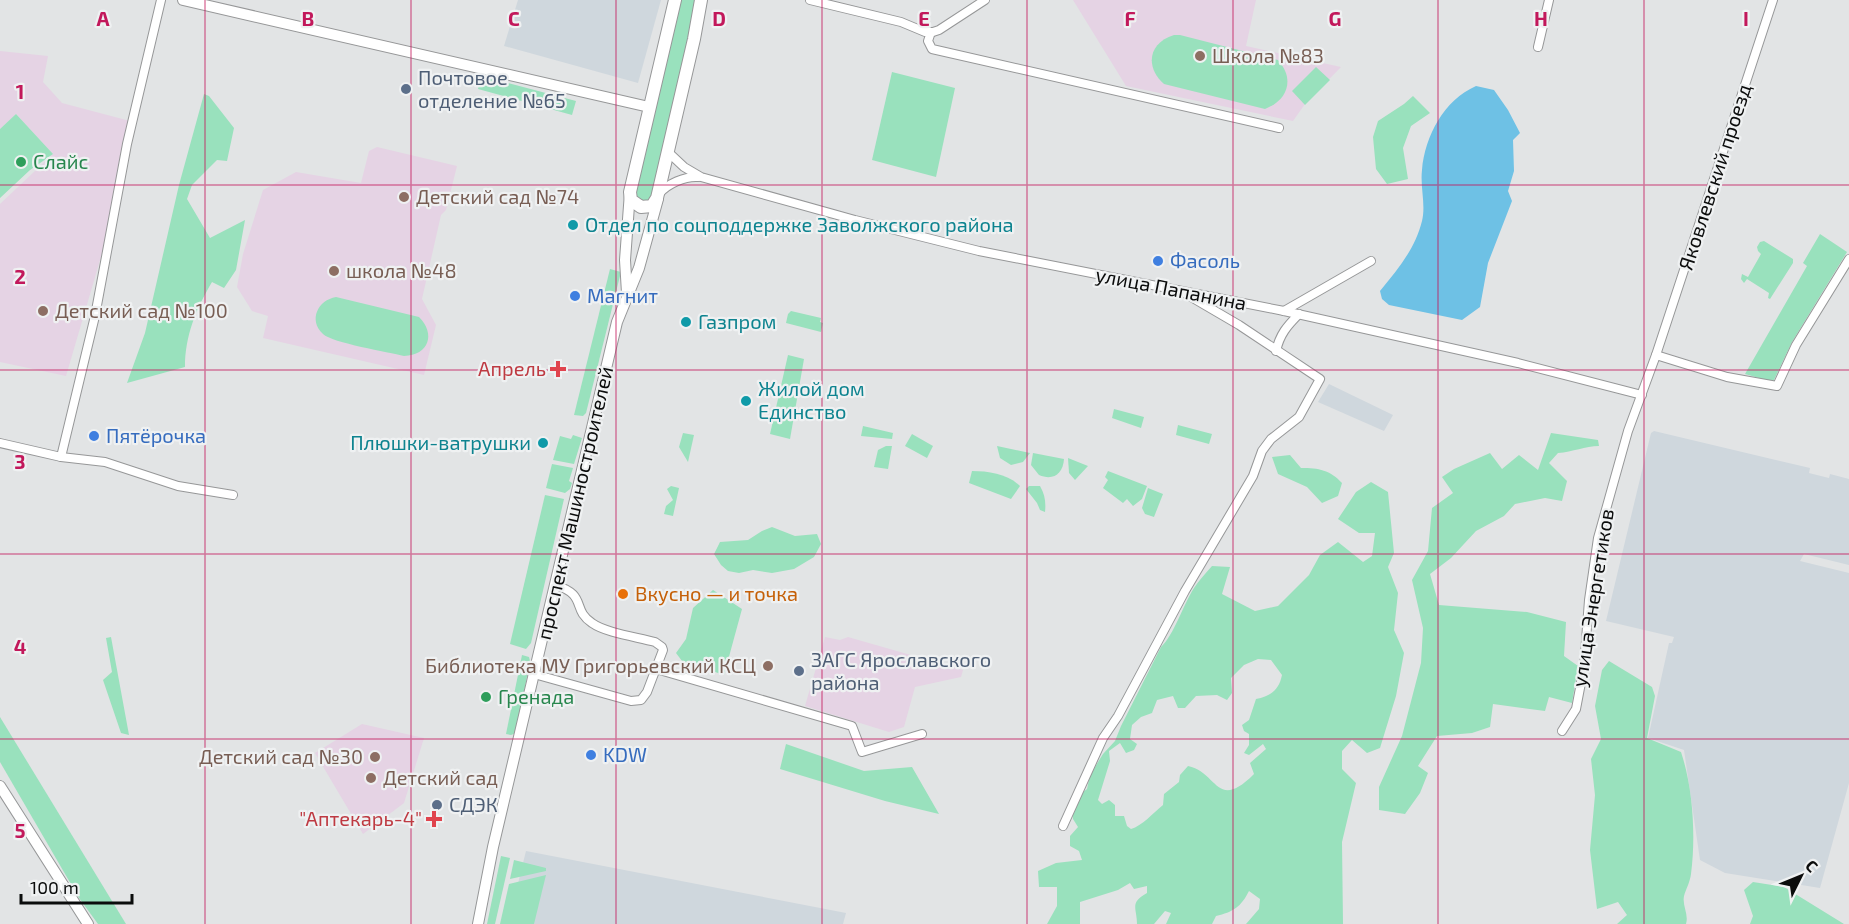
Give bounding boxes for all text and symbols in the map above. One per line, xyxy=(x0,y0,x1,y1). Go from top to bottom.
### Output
text: A xyxy=(96,6,110,30)
text: B xyxy=(302,6,314,30)
text: C xyxy=(508,6,520,30)
text: D xyxy=(712,6,726,30)
text: E xyxy=(918,6,930,30)
text: F xyxy=(1124,6,1136,30)
text: G xyxy=(1329,6,1341,30)
text: H xyxy=(1534,6,1548,30)
text: I xyxy=(1743,6,1749,30)
place label: Школа №83 xyxy=(1212,43,1324,67)
marker: Школа №83 xyxy=(1193,49,1207,63)
place label: Почтовое отделение №65 xyxy=(418,65,566,112)
text: 1 xyxy=(16,79,24,103)
street label: Яковлевский проезд xyxy=(1673,81,1755,273)
marker: Почтовое отделение №65 xyxy=(399,82,413,96)
place label: Слайс xyxy=(33,149,88,173)
marker: Слайс xyxy=(14,155,28,169)
place label: Детский сад №74 xyxy=(416,184,579,208)
marker: Детский сад №74 xyxy=(397,190,411,204)
place label: Отдел по соцподдержке Заволжского района xyxy=(585,212,1014,236)
marker: Отдел по соцподдержке Заволжского района xyxy=(566,218,580,232)
place label: Фасоль xyxy=(1170,248,1240,272)
marker: Фасоль xyxy=(1151,254,1165,268)
place label: школа №48 xyxy=(346,258,457,282)
street label: улица Папанина xyxy=(1093,262,1249,315)
text: 2 xyxy=(14,264,26,288)
marker: школа №48 xyxy=(327,264,341,278)
place label: Магнит xyxy=(587,283,658,307)
marker: Магнит xyxy=(568,289,582,303)
place label: Детский сад №100 xyxy=(55,298,228,322)
marker: Детский сад №100 xyxy=(36,304,50,318)
place label: Газпром xyxy=(698,309,777,333)
marker: Газпром xyxy=(679,315,693,329)
place label: Апрель xyxy=(478,356,546,380)
marker: Апрель xyxy=(551,362,565,376)
street label: проспект Машиностроителей xyxy=(531,364,617,642)
place label: Жилой дом Единство xyxy=(758,376,865,423)
marker: Жилой дом Единство xyxy=(739,394,753,408)
place label: Пятёрочка xyxy=(106,423,206,447)
marker: Пятёрочка xyxy=(87,429,101,443)
place label: Плюшки-ватрушки xyxy=(350,430,531,455)
marker: Плюшки-ватрушки xyxy=(536,436,550,450)
text: 3 xyxy=(14,449,26,473)
street label: улица Энергетиков xyxy=(1566,507,1619,689)
place label: Вкусно — и точка xyxy=(635,581,798,606)
marker: Вкусно — и точка xyxy=(616,587,630,601)
text: 4 xyxy=(14,634,27,658)
place label: ЗАГС Ярославского района xyxy=(811,647,991,694)
place label: Библиотека МУ Григорьевский КСЦ xyxy=(425,653,756,677)
marker: Библиотека МУ Григорьевский КСЦ xyxy=(761,659,775,673)
marker: ЗАГС Ярославского района xyxy=(792,664,806,678)
place label: Гренада xyxy=(498,684,574,708)
marker: Гренада xyxy=(479,690,493,704)
place label: KDW xyxy=(603,742,647,766)
place label: Детский сад №30 xyxy=(199,744,363,768)
marker: KDW xyxy=(584,748,598,762)
marker: Детский сад №30 xyxy=(368,750,382,764)
place label: Детский сад xyxy=(383,765,498,789)
marker: Детский сад xyxy=(364,771,378,785)
place label: СДЭК xyxy=(449,792,498,816)
marker: СДЭК xyxy=(430,798,444,812)
place label: "Аптекарь-4" xyxy=(299,806,422,830)
marker: "Аптекарь-4" xyxy=(427,812,441,826)
text: 5 xyxy=(14,818,26,842)
north arrow xyxy=(1771,846,1831,906)
text: С xyxy=(1802,856,1822,875)
scale bar xyxy=(21,867,132,905)
text: 100 m xyxy=(30,876,79,898)

